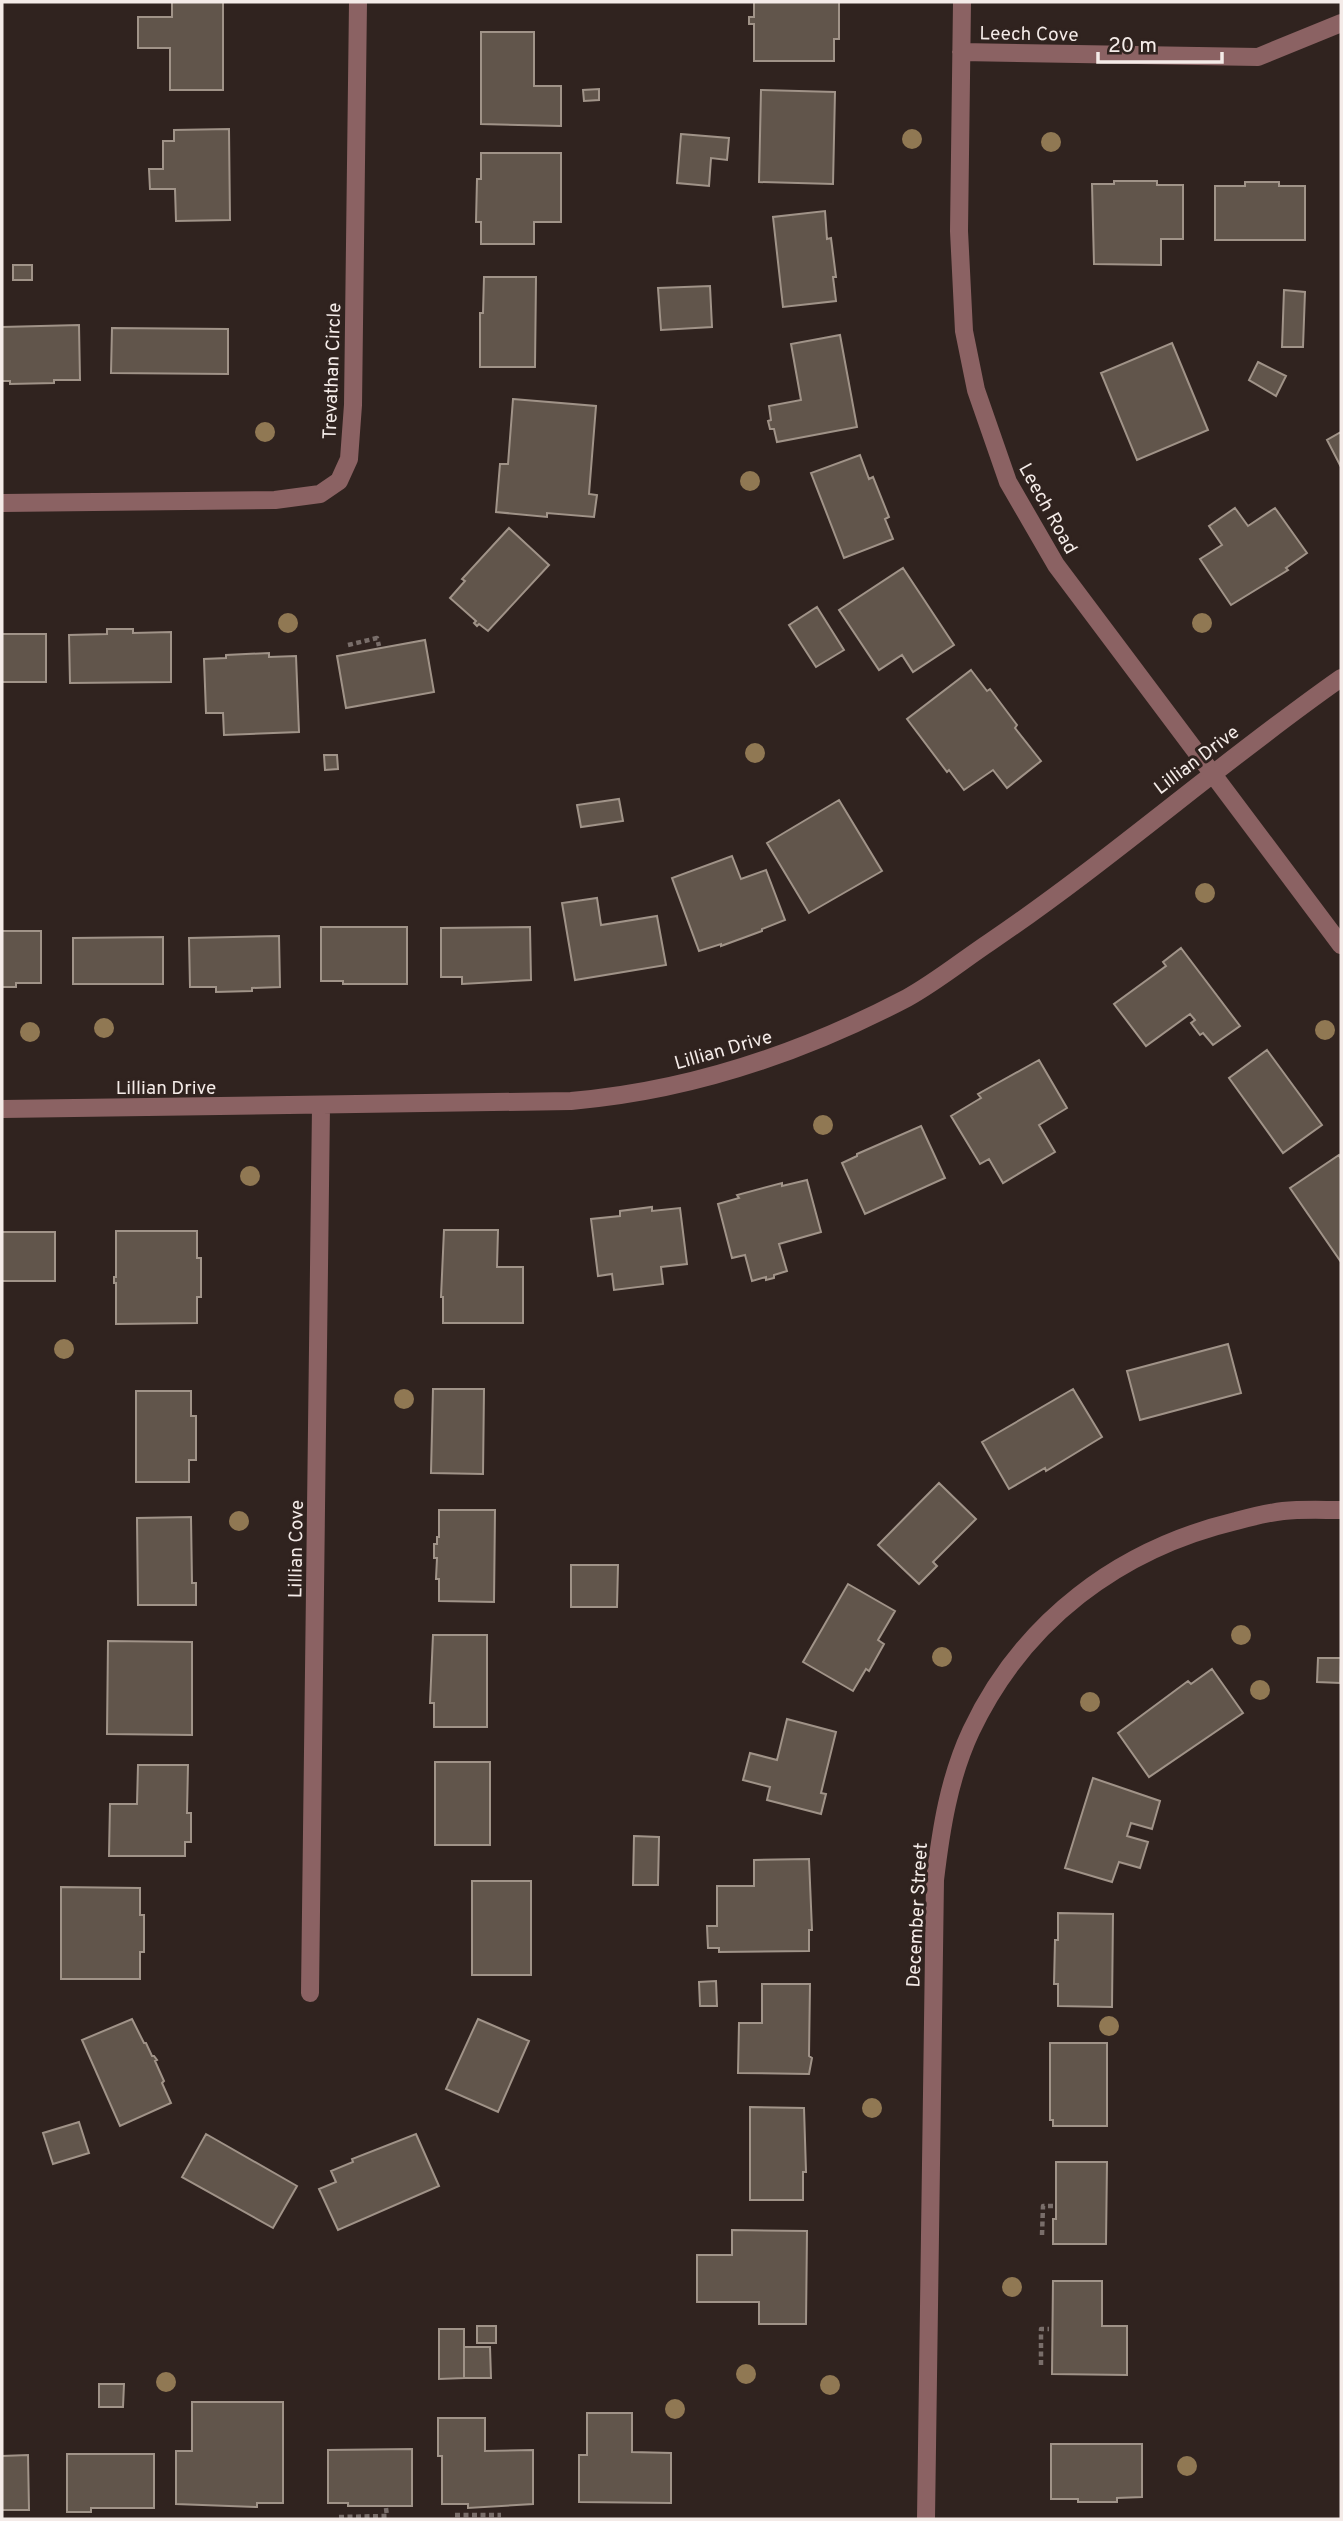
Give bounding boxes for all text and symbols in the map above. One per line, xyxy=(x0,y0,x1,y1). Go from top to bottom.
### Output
scale bar xyxy=(1098,21,1222,65)
street label: Leech Cove xyxy=(979,22,1079,48)
text: 20 m xyxy=(1108,33,1157,60)
street label: Trevathan Circle xyxy=(319,302,347,440)
street label: Leech Road xyxy=(1012,459,1082,559)
street label: Lillian Drive xyxy=(1150,721,1245,800)
street label: Lillian Drive xyxy=(672,1026,775,1076)
street label: Lillian Drive xyxy=(116,1077,216,1101)
street label: Lillian Cove xyxy=(284,1500,310,1598)
street label: December Street xyxy=(902,1842,934,1988)

